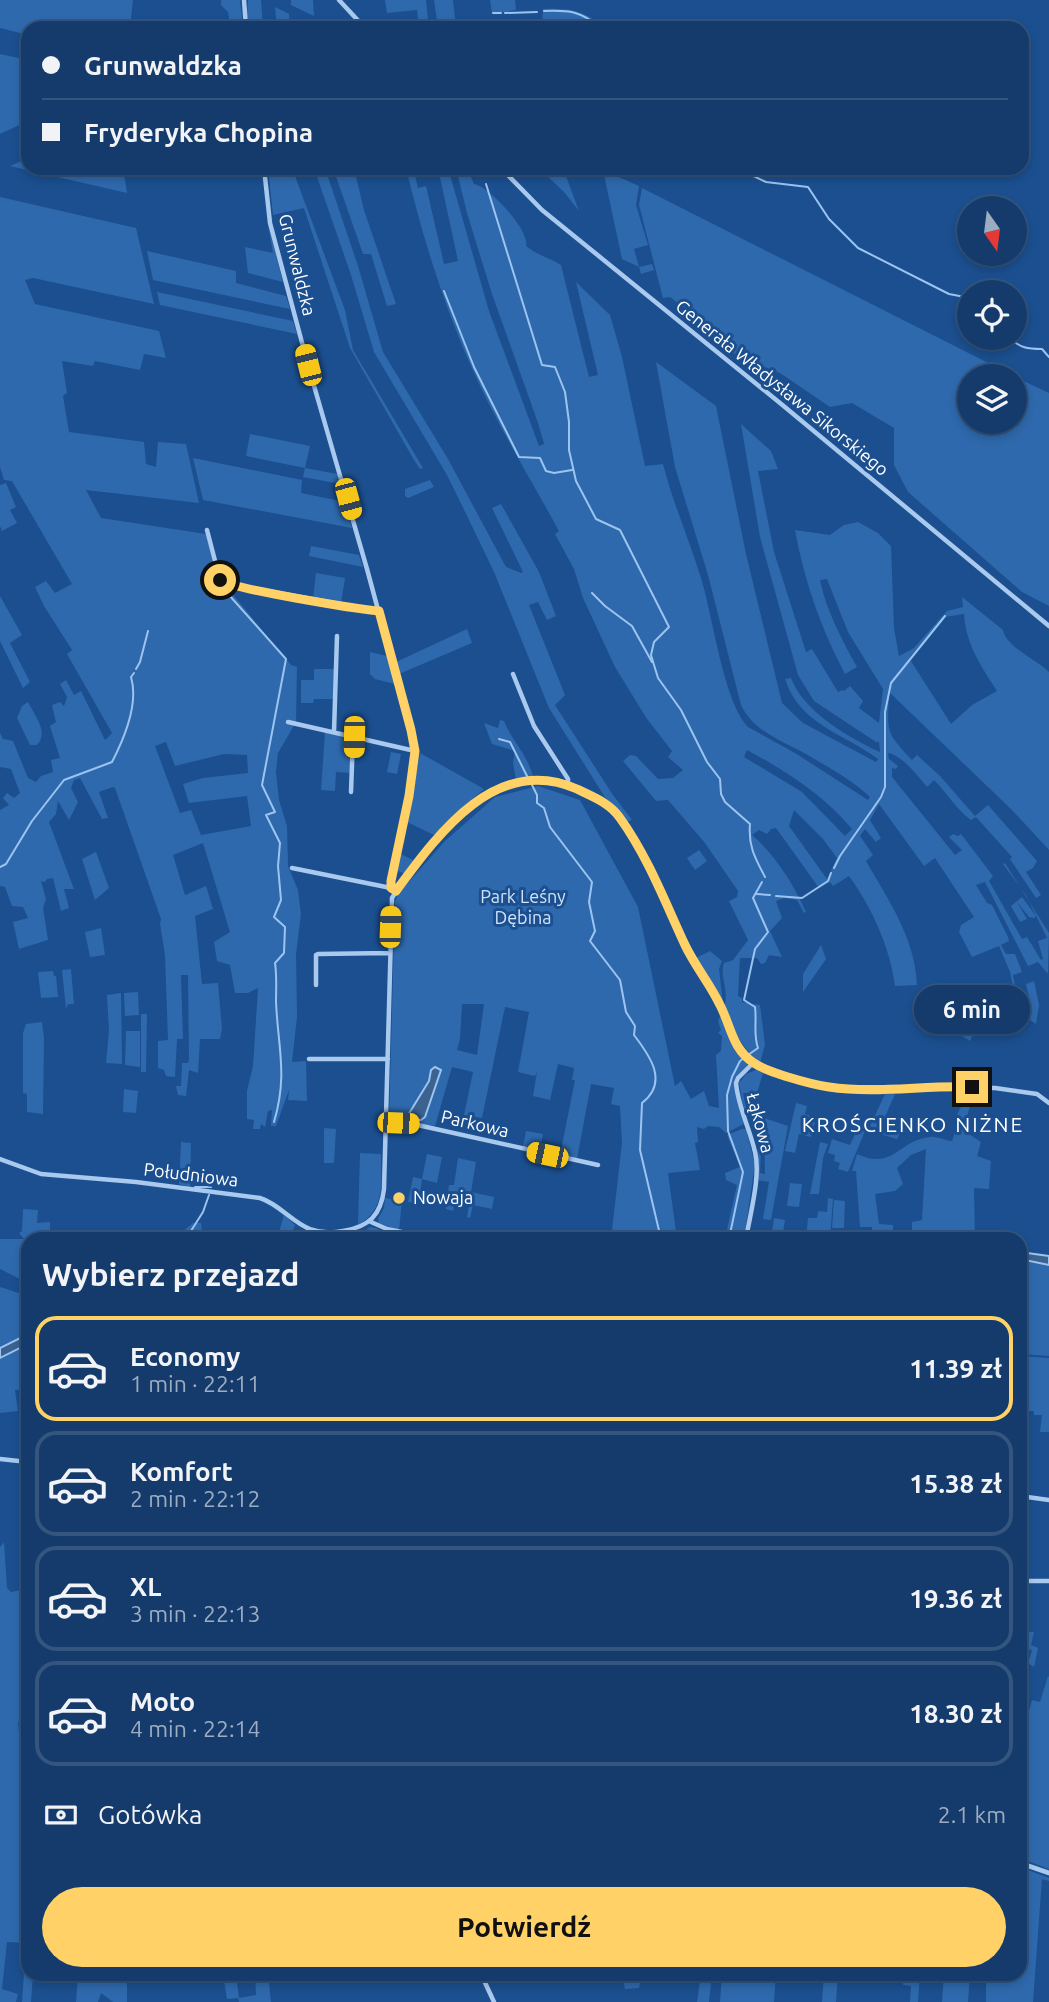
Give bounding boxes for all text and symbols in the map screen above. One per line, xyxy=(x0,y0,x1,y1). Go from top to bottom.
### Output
text: Grunwaldzka xyxy=(84,51,242,80)
text: Fryderyka Chopina xyxy=(84,118,313,147)
north arrow xyxy=(957,196,1027,266)
map controls xyxy=(957,196,1027,434)
street label: Grunwaldzka xyxy=(276,212,320,318)
button: locate xyxy=(957,280,1027,350)
street label: Generała Władysława Sikorskiego xyxy=(672,295,893,479)
car xyxy=(293,342,324,388)
button: layers xyxy=(957,364,1027,434)
car xyxy=(333,476,364,522)
route start xyxy=(204,564,236,596)
car xyxy=(344,716,365,758)
park label: Park Leśny Dębina xyxy=(480,886,566,927)
car xyxy=(379,906,402,948)
callout: 6 min xyxy=(914,986,1030,1034)
text: 6 min xyxy=(943,997,1001,1022)
route end xyxy=(956,1071,988,1103)
street label: Łąkowa xyxy=(743,1091,779,1155)
street label: Parkowa xyxy=(439,1106,511,1141)
car xyxy=(377,1112,420,1134)
district label: KROŚCIENKO NIŻNE xyxy=(802,1112,1024,1136)
car xyxy=(525,1140,570,1170)
street label: Południowa xyxy=(143,1158,240,1190)
place label: Nowaja xyxy=(413,1187,473,1207)
marker: Nowaja xyxy=(391,1190,407,1206)
text: Wybierz przejazd xyxy=(42,1256,300,1292)
icon: car xyxy=(46,1337,109,1400)
text: Economy xyxy=(130,1342,240,1371)
text: 11.39 zł xyxy=(909,1354,1002,1383)
text: 1 min · 22:11 xyxy=(130,1371,261,1396)
icon: car xyxy=(46,1452,109,1515)
text: Komfort xyxy=(130,1457,233,1486)
text: 15.38 zł xyxy=(909,1469,1002,1498)
text: 2 min · 22:12 xyxy=(130,1486,261,1511)
icon: car xyxy=(46,1567,109,1630)
text: XL xyxy=(130,1572,161,1601)
text: 19.36 zł xyxy=(909,1584,1002,1613)
text: 3 min · 22:13 xyxy=(130,1601,261,1626)
icon: car xyxy=(46,1682,109,1745)
text: Moto xyxy=(130,1687,195,1716)
text: 18.30 zł xyxy=(909,1699,1002,1728)
text: 4 min · 22:14 xyxy=(130,1716,261,1741)
icon: cash xyxy=(42,1796,80,1834)
text: Gotówka xyxy=(98,1800,202,1829)
text: 2.1 km xyxy=(938,1802,1006,1827)
button: Potwierdź xyxy=(42,1887,1006,1967)

